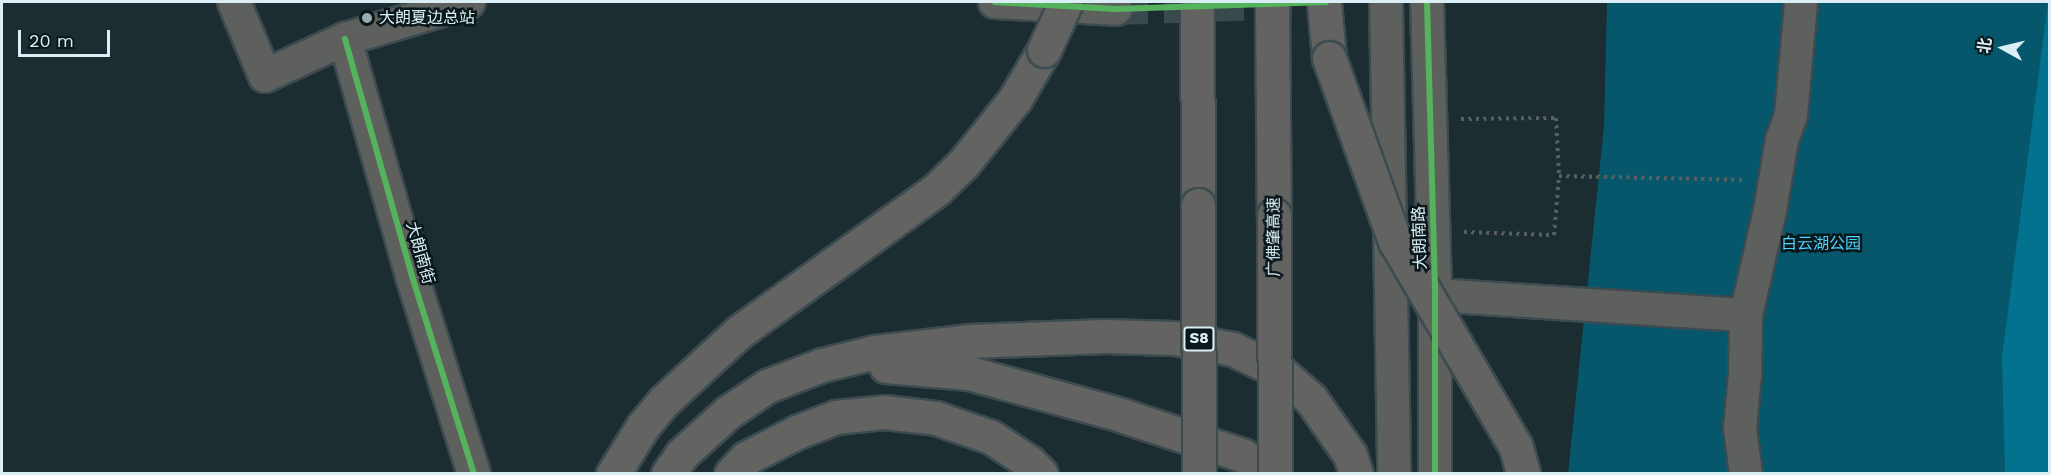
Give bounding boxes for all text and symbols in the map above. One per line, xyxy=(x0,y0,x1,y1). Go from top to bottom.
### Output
place label: 大朗夏边总站 xyxy=(379,8,475,28)
marker: 大朗夏边总站 xyxy=(360,11,374,25)
scale bar xyxy=(21,18,112,56)
north arrow xyxy=(1973,18,2033,78)
text: 20 m xyxy=(29,30,74,51)
text: 北 xyxy=(1974,36,1995,55)
street label: 广佛肇高速 xyxy=(1264,197,1284,277)
street label: 大朗南路 xyxy=(1409,206,1431,270)
street label: 大朗南街 xyxy=(402,220,438,286)
park label: 白云湖公园 xyxy=(1781,234,1861,254)
road number: S8 xyxy=(1182,327,1216,351)

